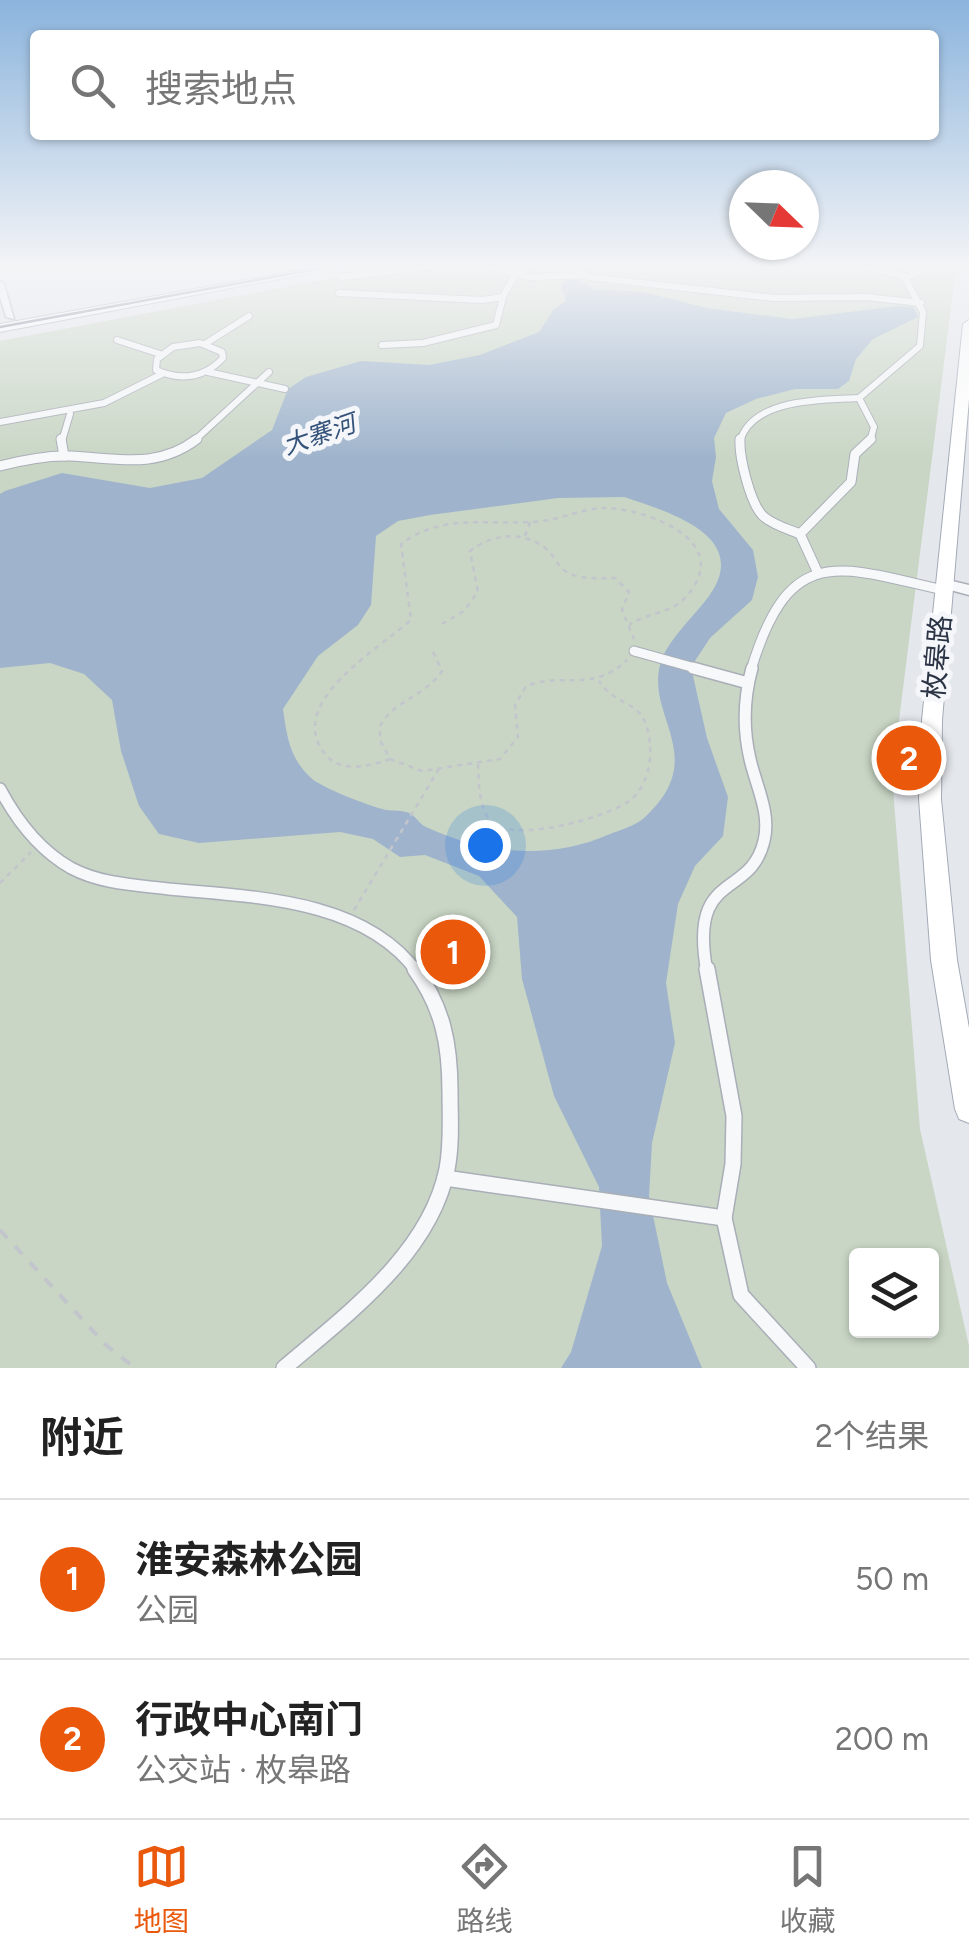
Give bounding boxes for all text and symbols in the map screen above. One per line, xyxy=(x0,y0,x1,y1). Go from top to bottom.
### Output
search box xyxy=(30,30,939,140)
icon: search xyxy=(65,58,120,113)
text: 搜索地点 xyxy=(145,66,297,112)
north arrow xyxy=(729,170,819,260)
water label: 大寨河 xyxy=(279,406,363,460)
street label: 枚皋路 xyxy=(916,614,958,700)
pin: 2 xyxy=(876,720,942,796)
your location xyxy=(460,820,511,871)
pin: 1 xyxy=(420,914,486,990)
map controls xyxy=(849,1248,939,1338)
button: layers xyxy=(849,1248,939,1338)
text: 附近 xyxy=(40,1412,124,1463)
text: 2个结果 xyxy=(815,1417,929,1455)
text: 淮安森林公园 xyxy=(135,1537,363,1583)
text: 1 xyxy=(66,1560,79,1598)
text: 50 m xyxy=(855,1560,929,1598)
text: 公园 xyxy=(135,1591,199,1629)
text: 行政中心南门 xyxy=(135,1697,363,1743)
text: 2 xyxy=(63,1720,82,1758)
text: 200 m xyxy=(835,1720,929,1758)
text: 公交站 · 枚皋路 xyxy=(135,1751,351,1789)
tab: 地图 xyxy=(133,1839,190,1939)
tab: 路线 xyxy=(456,1839,513,1939)
tab: 收藏 xyxy=(779,1839,836,1939)

